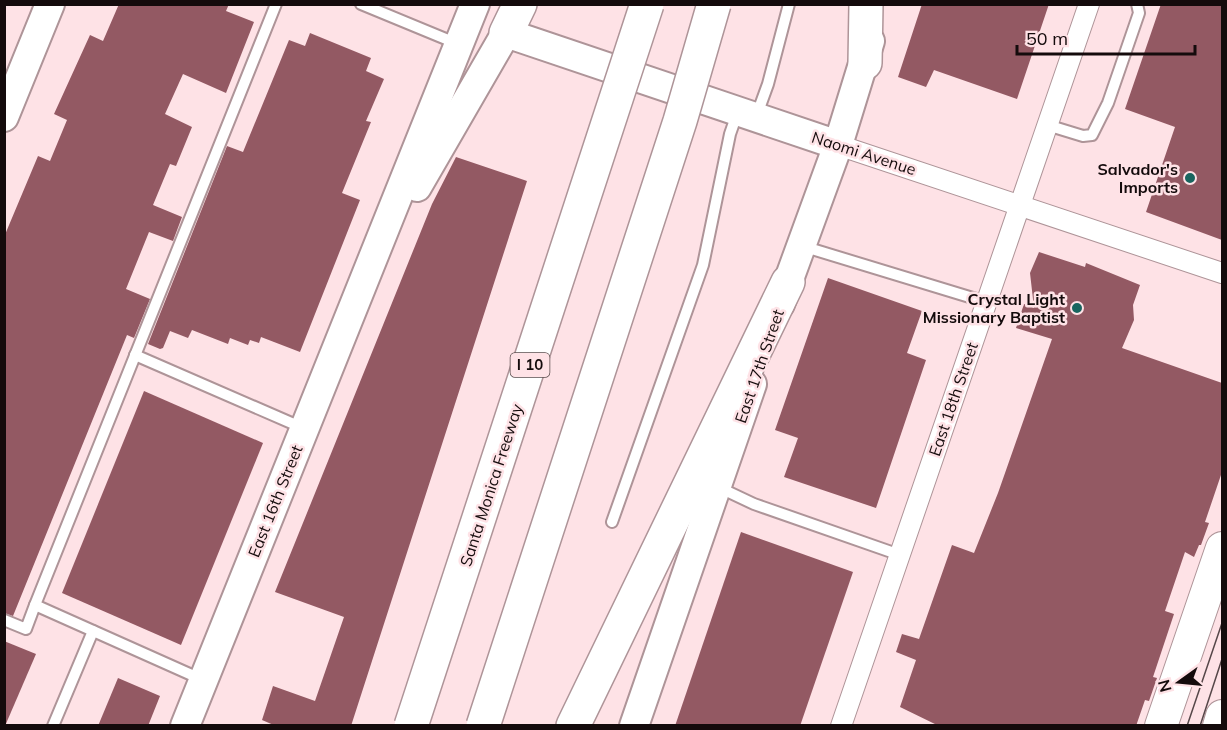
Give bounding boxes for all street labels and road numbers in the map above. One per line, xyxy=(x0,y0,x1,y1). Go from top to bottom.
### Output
street label: Naomi Avenue xyxy=(809,127,919,179)
street label: East 17th Street xyxy=(730,306,788,426)
street label: East 18th Street xyxy=(924,339,982,459)
road number: I 10 xyxy=(510,353,550,377)
street label: Santa Monica Freeway xyxy=(455,401,527,569)
street label: East 16th Street xyxy=(243,442,307,560)

